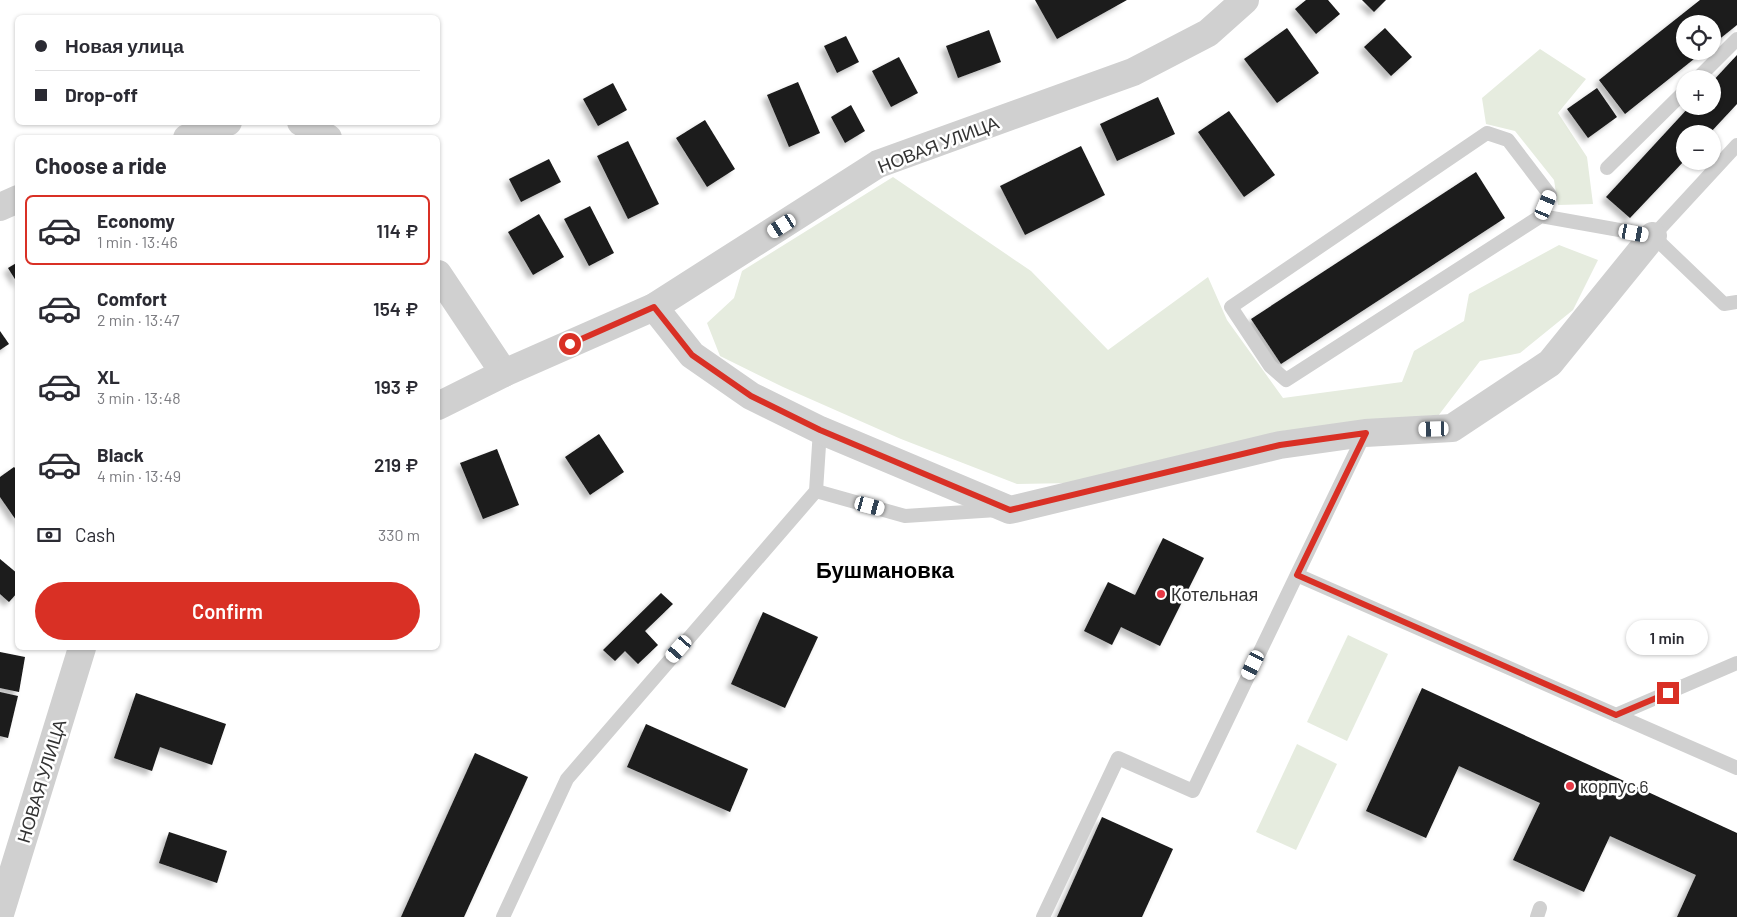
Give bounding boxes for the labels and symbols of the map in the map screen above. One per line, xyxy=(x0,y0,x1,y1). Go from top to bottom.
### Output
street label: НОВАЯ УЛИЦА xyxy=(874,111,1002,177)
car xyxy=(1533,188,1558,222)
car xyxy=(765,212,798,240)
car xyxy=(1617,223,1650,243)
route start xyxy=(559,333,581,355)
car xyxy=(1418,421,1449,437)
car xyxy=(853,495,886,517)
district label: Бушмановка xyxy=(816,556,955,583)
place label: Котельная xyxy=(1171,583,1258,605)
marker: Котельная xyxy=(1155,588,1167,600)
callout: 1 min xyxy=(1627,620,1709,656)
car xyxy=(663,633,694,665)
car xyxy=(1239,648,1266,682)
route end xyxy=(1657,682,1679,704)
street label: НОВАЯ УЛИЦА xyxy=(12,717,70,845)
place label: корпус 6 xyxy=(1580,775,1649,797)
marker: корпус 6 xyxy=(1564,780,1576,792)

